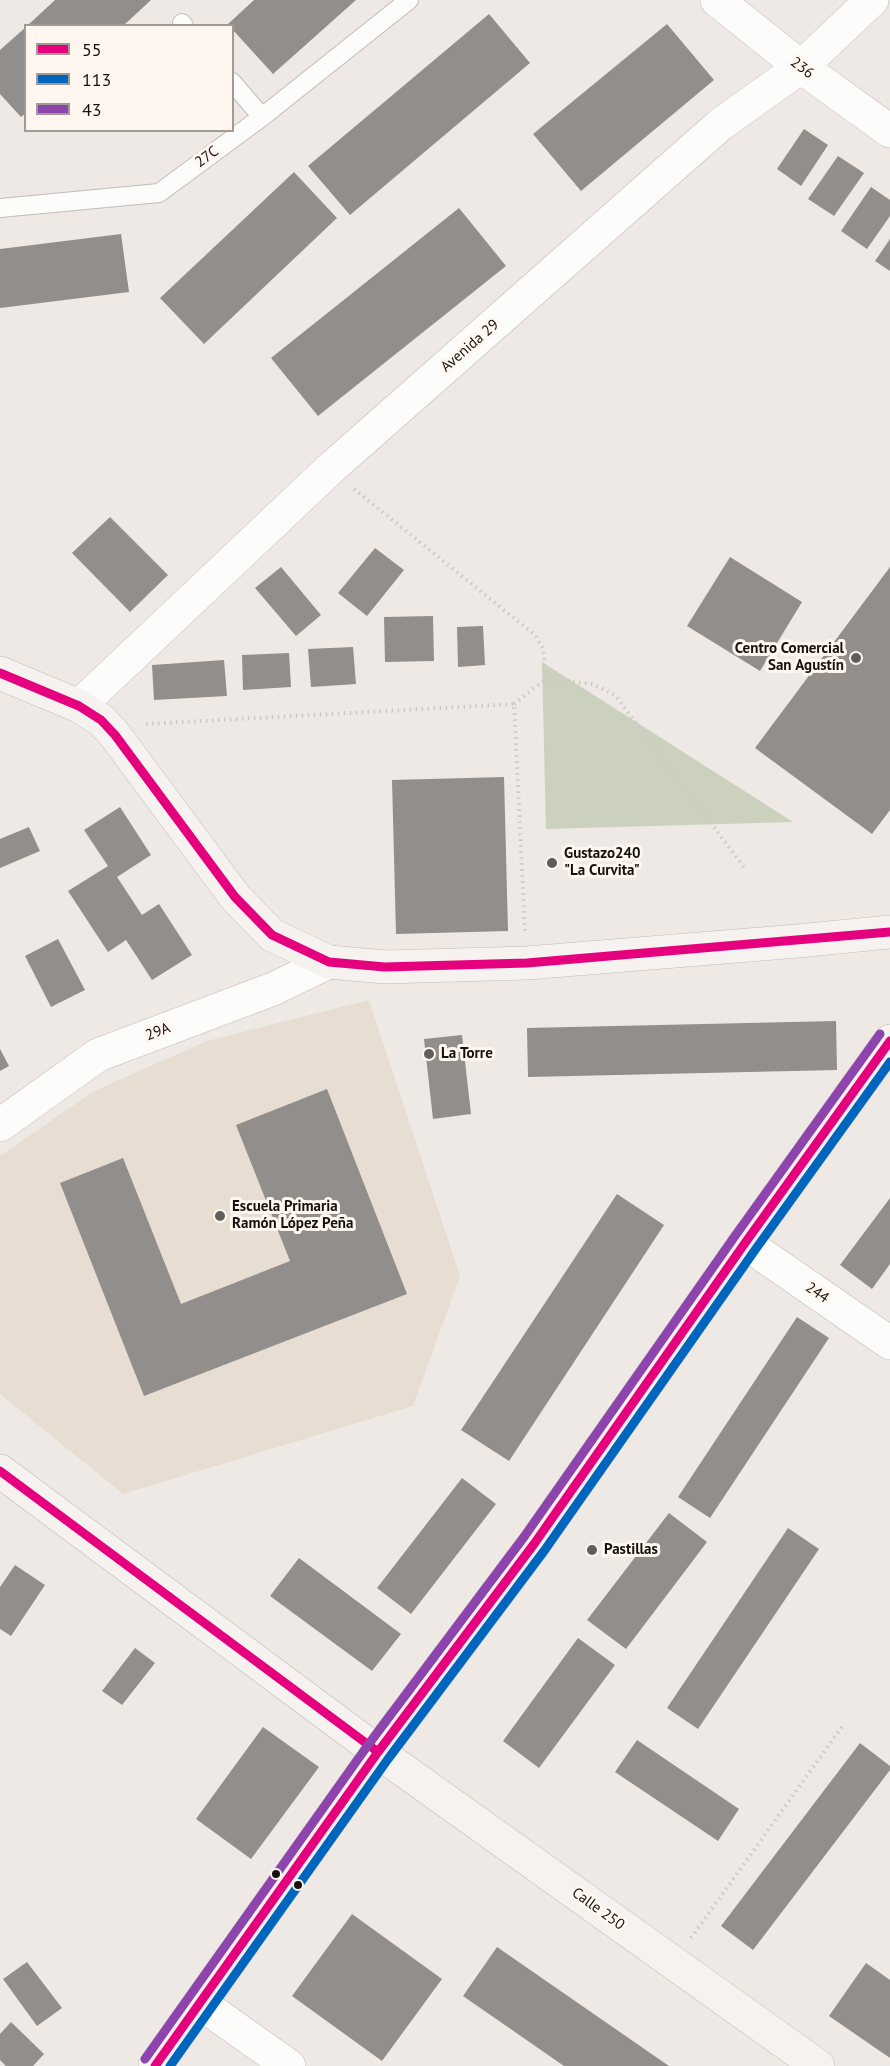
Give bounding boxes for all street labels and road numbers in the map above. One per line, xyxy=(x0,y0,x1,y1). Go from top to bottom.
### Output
street label: 236 xyxy=(787,53,817,83)
street label: 27C xyxy=(192,142,222,172)
street label: Avenida 29 xyxy=(437,316,503,376)
street label: 29A xyxy=(143,1019,173,1045)
street label: 244 xyxy=(802,1279,832,1307)
street label: Calle 250 xyxy=(568,1884,628,1934)

